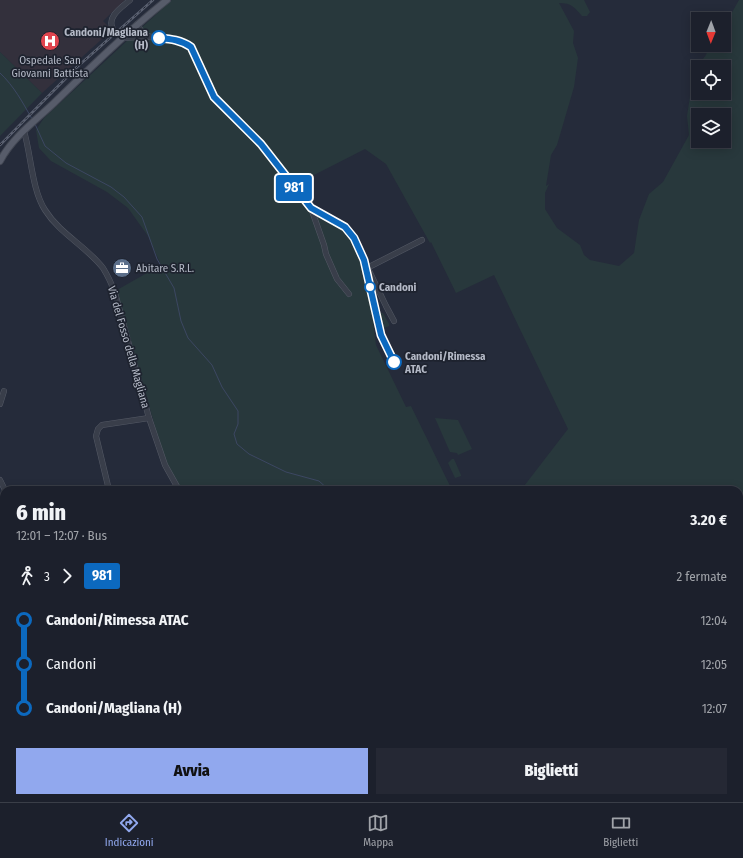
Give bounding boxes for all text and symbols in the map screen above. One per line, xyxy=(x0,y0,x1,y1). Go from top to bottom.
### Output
north arrow xyxy=(691,12,731,52)
map controls xyxy=(691,12,731,148)
place label: Candoni/Magliana (H) xyxy=(64,26,149,52)
hospital icon: Ospedale San Giovanni Battista xyxy=(39,30,61,52)
marker: Candoni/Magliana (H) xyxy=(151,30,167,46)
place label: Ospedale San Giovanni Battista xyxy=(12,54,88,80)
button: locate xyxy=(691,60,731,100)
button: layers xyxy=(691,108,731,148)
line badge: 981 xyxy=(271,175,317,201)
text: 981 xyxy=(284,179,304,196)
office icon: Abitare S.R.L. xyxy=(111,257,133,279)
place label: Abitare S.R.L. xyxy=(136,262,194,275)
marker: Candoni xyxy=(364,281,376,293)
place label: Candoni xyxy=(379,281,417,294)
street label: Via del Fosso della Magliana xyxy=(105,284,152,410)
place label: Candoni/Rimessa ATAC xyxy=(404,350,486,376)
marker: Candoni/Rimessa ATAC xyxy=(386,354,402,370)
text: 6 min xyxy=(16,499,66,526)
text: 3.20 € xyxy=(690,511,727,529)
text: 12:01 – 12:07 · Bus xyxy=(16,528,107,543)
icon: walk xyxy=(16,565,38,587)
icon: forward xyxy=(56,565,78,587)
text: 981 xyxy=(92,567,112,584)
text: 3 xyxy=(44,569,50,584)
text: 2 fermate xyxy=(677,569,727,584)
text: Candoni/Rimessa ATAC xyxy=(46,611,189,629)
text: 12:04 xyxy=(700,613,727,628)
text: Candoni xyxy=(46,655,96,673)
text: 12:05 xyxy=(701,657,727,672)
text: Candoni/Magliana (H) xyxy=(46,699,181,717)
text: 12:07 xyxy=(702,701,727,716)
button: Avvia xyxy=(16,748,368,794)
button: Biglietti xyxy=(376,748,727,794)
tab: Indicazioni xyxy=(105,812,154,849)
tab: Mappa xyxy=(363,812,393,849)
tab: Biglietti xyxy=(603,812,638,849)

